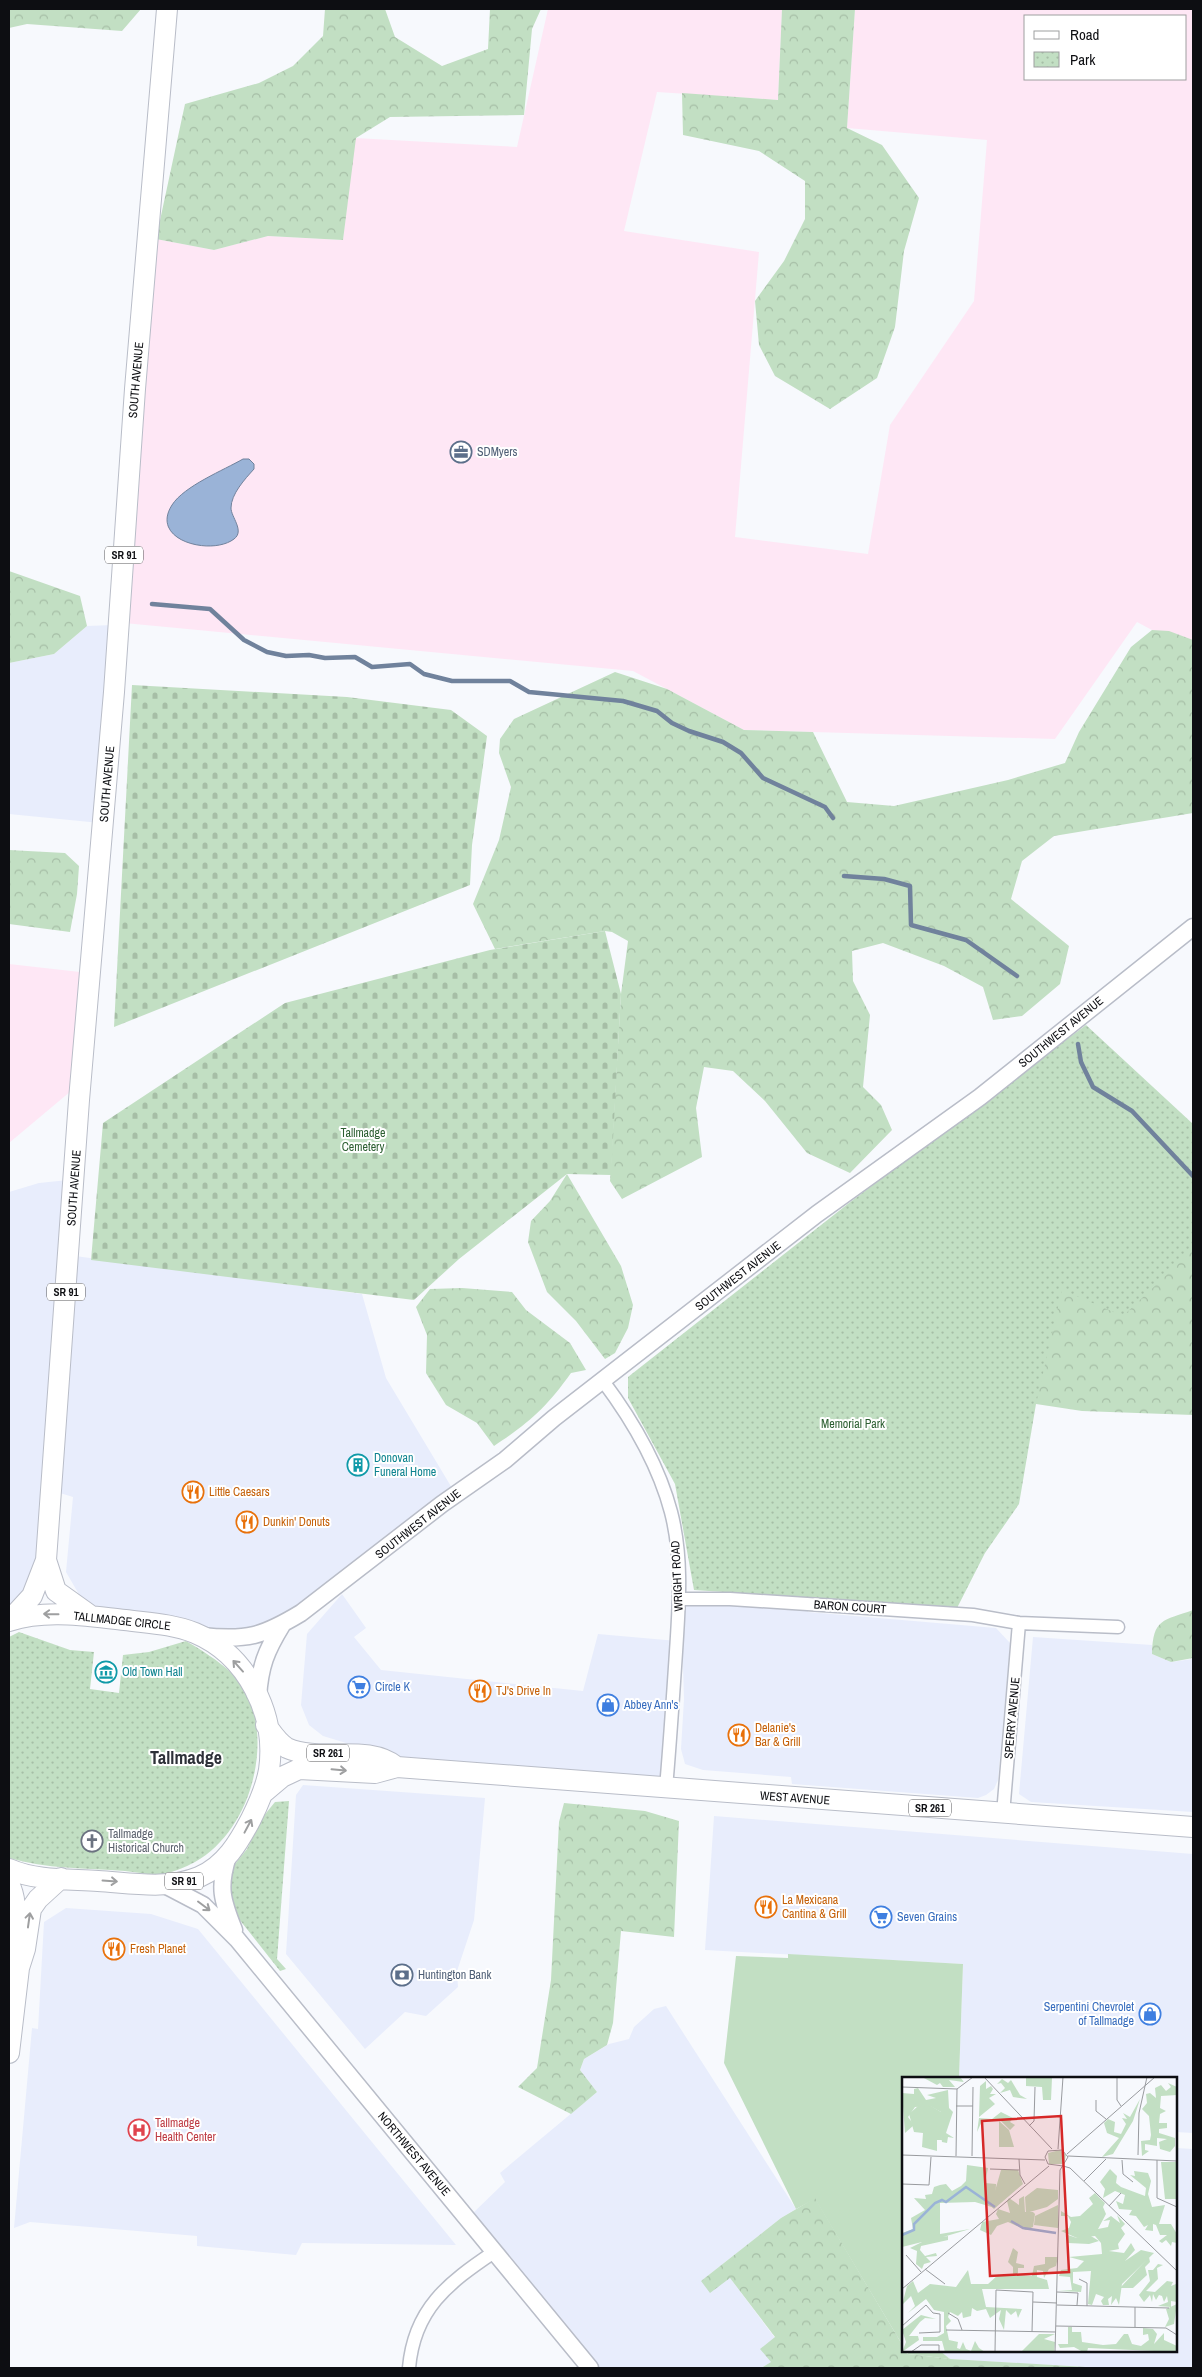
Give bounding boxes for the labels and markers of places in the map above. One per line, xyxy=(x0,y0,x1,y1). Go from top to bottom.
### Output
office icon: SDMyers xyxy=(449,440,473,464)
place label: SDMyers xyxy=(477,444,518,460)
place label: Donovan Funeral Home xyxy=(374,1450,436,1480)
building icon: Donovan Funeral Home xyxy=(346,1453,370,1477)
restaurant icon: Little Caesars xyxy=(181,1480,205,1504)
place label: Little Caesars xyxy=(209,1484,270,1500)
restaurant icon: Dunkin' Donuts xyxy=(235,1510,259,1534)
place label: Dunkin' Donuts xyxy=(263,1514,330,1530)
museum icon: Old Town Hall xyxy=(94,1660,118,1684)
place label: Old Town Hall xyxy=(122,1664,183,1680)
supermarket icon: Circle K xyxy=(347,1675,371,1699)
place label: Circle K xyxy=(375,1679,410,1695)
restaurant icon: TJ's Drive In xyxy=(468,1679,492,1703)
place label: TJ's Drive In xyxy=(496,1683,551,1699)
shop icon: Abbey Ann's xyxy=(596,1693,620,1717)
place label: Abbey Ann's xyxy=(623,1697,678,1713)
place label: Delanie's Bar & Grill xyxy=(755,1720,800,1750)
restaurant icon: Delanie's Bar & Grill xyxy=(727,1723,751,1747)
place label: Tallmadge Historical Church xyxy=(108,1826,184,1856)
church icon: Tallmadge Historical Church xyxy=(80,1829,104,1853)
place label: La Mexicana Cantina & Grill xyxy=(782,1892,847,1922)
restaurant icon: La Mexicana Cantina & Grill xyxy=(754,1895,778,1919)
supermarket icon: Seven Grains xyxy=(869,1905,893,1929)
place label: Seven Grains xyxy=(897,1909,957,1925)
restaurant icon: Fresh Planet xyxy=(102,1937,126,1961)
place label: Fresh Planet xyxy=(130,1941,186,1957)
bank icon: Huntington Bank xyxy=(390,1963,414,1987)
place label: Huntington Bank xyxy=(418,1967,491,1983)
place label: Serpentini Chevrolet of Tallmadge xyxy=(1044,1999,1134,2029)
shop icon: Serpentini Chevrolet of Tallmadge xyxy=(1138,2002,1162,2026)
place label: Tallmadge Health Center xyxy=(155,2115,216,2145)
hospital icon: Tallmadge Health Center xyxy=(127,2118,151,2142)

